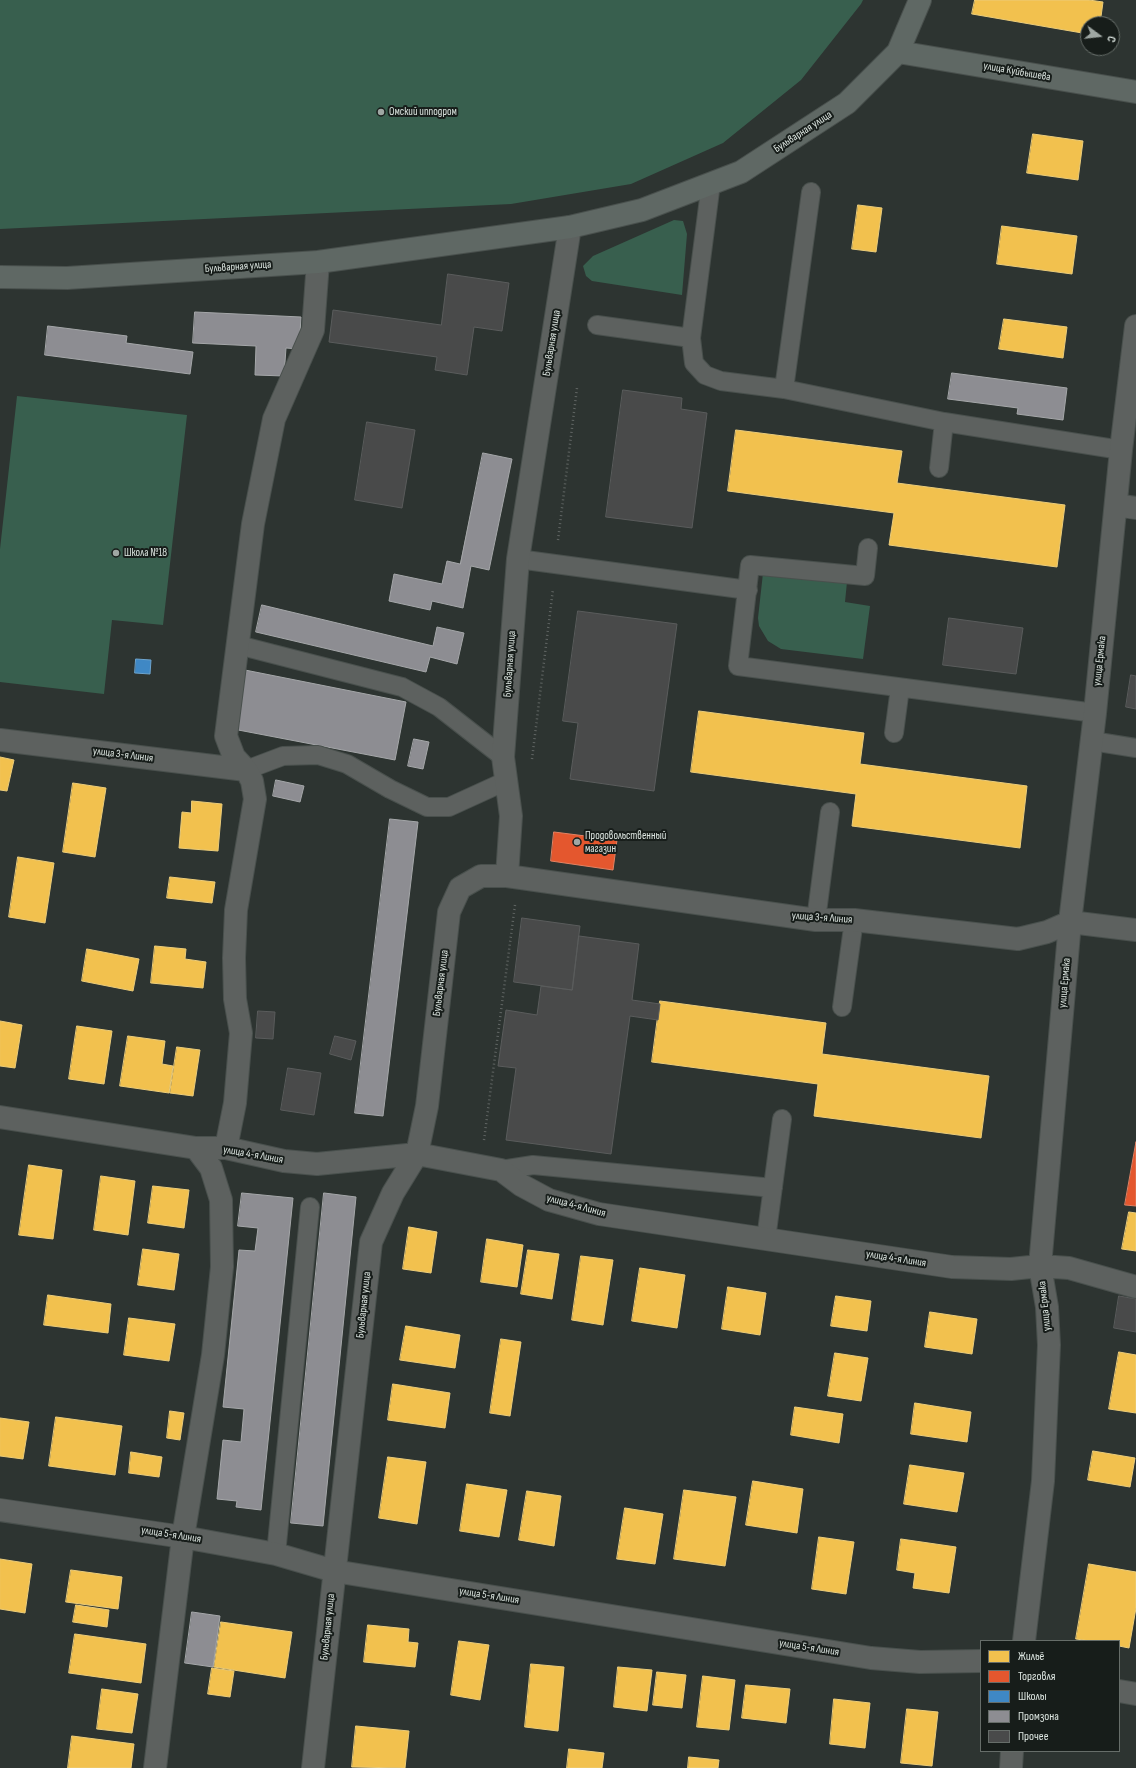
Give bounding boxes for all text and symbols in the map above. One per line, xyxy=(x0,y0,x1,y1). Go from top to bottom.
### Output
north arrow xyxy=(1080,16,1120,56)
text: С xyxy=(1104,35,1118,43)
street label: улица Куйбышева xyxy=(982,60,1052,84)
place label: Омский ипподром xyxy=(389,105,457,119)
marker: Омский ипподром xyxy=(376,107,386,117)
street label: Бульварная улица xyxy=(771,108,835,156)
street label: Бульварная улица xyxy=(204,258,272,276)
street label: Бульварная улица xyxy=(540,309,564,377)
place label: Школа №18 xyxy=(124,546,167,560)
marker: Школа №18 xyxy=(111,548,121,558)
street label: Бульварная улица xyxy=(501,630,519,698)
street label: улица Ермака xyxy=(1091,635,1109,687)
street label: улица 3-я Линия xyxy=(92,745,154,765)
place label: Продовольственный магазин xyxy=(585,829,666,855)
marker: Продовольственный магазин xyxy=(572,837,582,847)
street label: улица 3-я Линия xyxy=(791,909,853,927)
street label: Бульварная улица xyxy=(430,949,452,1017)
street label: улица Ермака xyxy=(1056,957,1074,1009)
street label: улица 4-я Линия xyxy=(222,1143,284,1167)
street label: улица 4-я Линия xyxy=(545,1192,607,1220)
street label: улица 4-я Линия xyxy=(865,1248,927,1270)
street label: Бульварная улица xyxy=(354,1271,374,1339)
street label: улица Ермака xyxy=(1036,1280,1054,1332)
street label: улица 5-я Линия xyxy=(140,1524,202,1546)
street label: улица 5-я Линия xyxy=(458,1585,520,1607)
street label: Бульварная улица xyxy=(318,1593,338,1661)
street label: улица 5-я Линия xyxy=(778,1637,840,1659)
legend xyxy=(980,1640,1120,1752)
text: Жильё xyxy=(1018,1649,1044,1664)
text: Торговля xyxy=(1018,1669,1055,1684)
text: Школы xyxy=(1018,1689,1047,1704)
text: Промзона xyxy=(1018,1709,1059,1724)
text: Прочее xyxy=(1018,1729,1049,1744)

